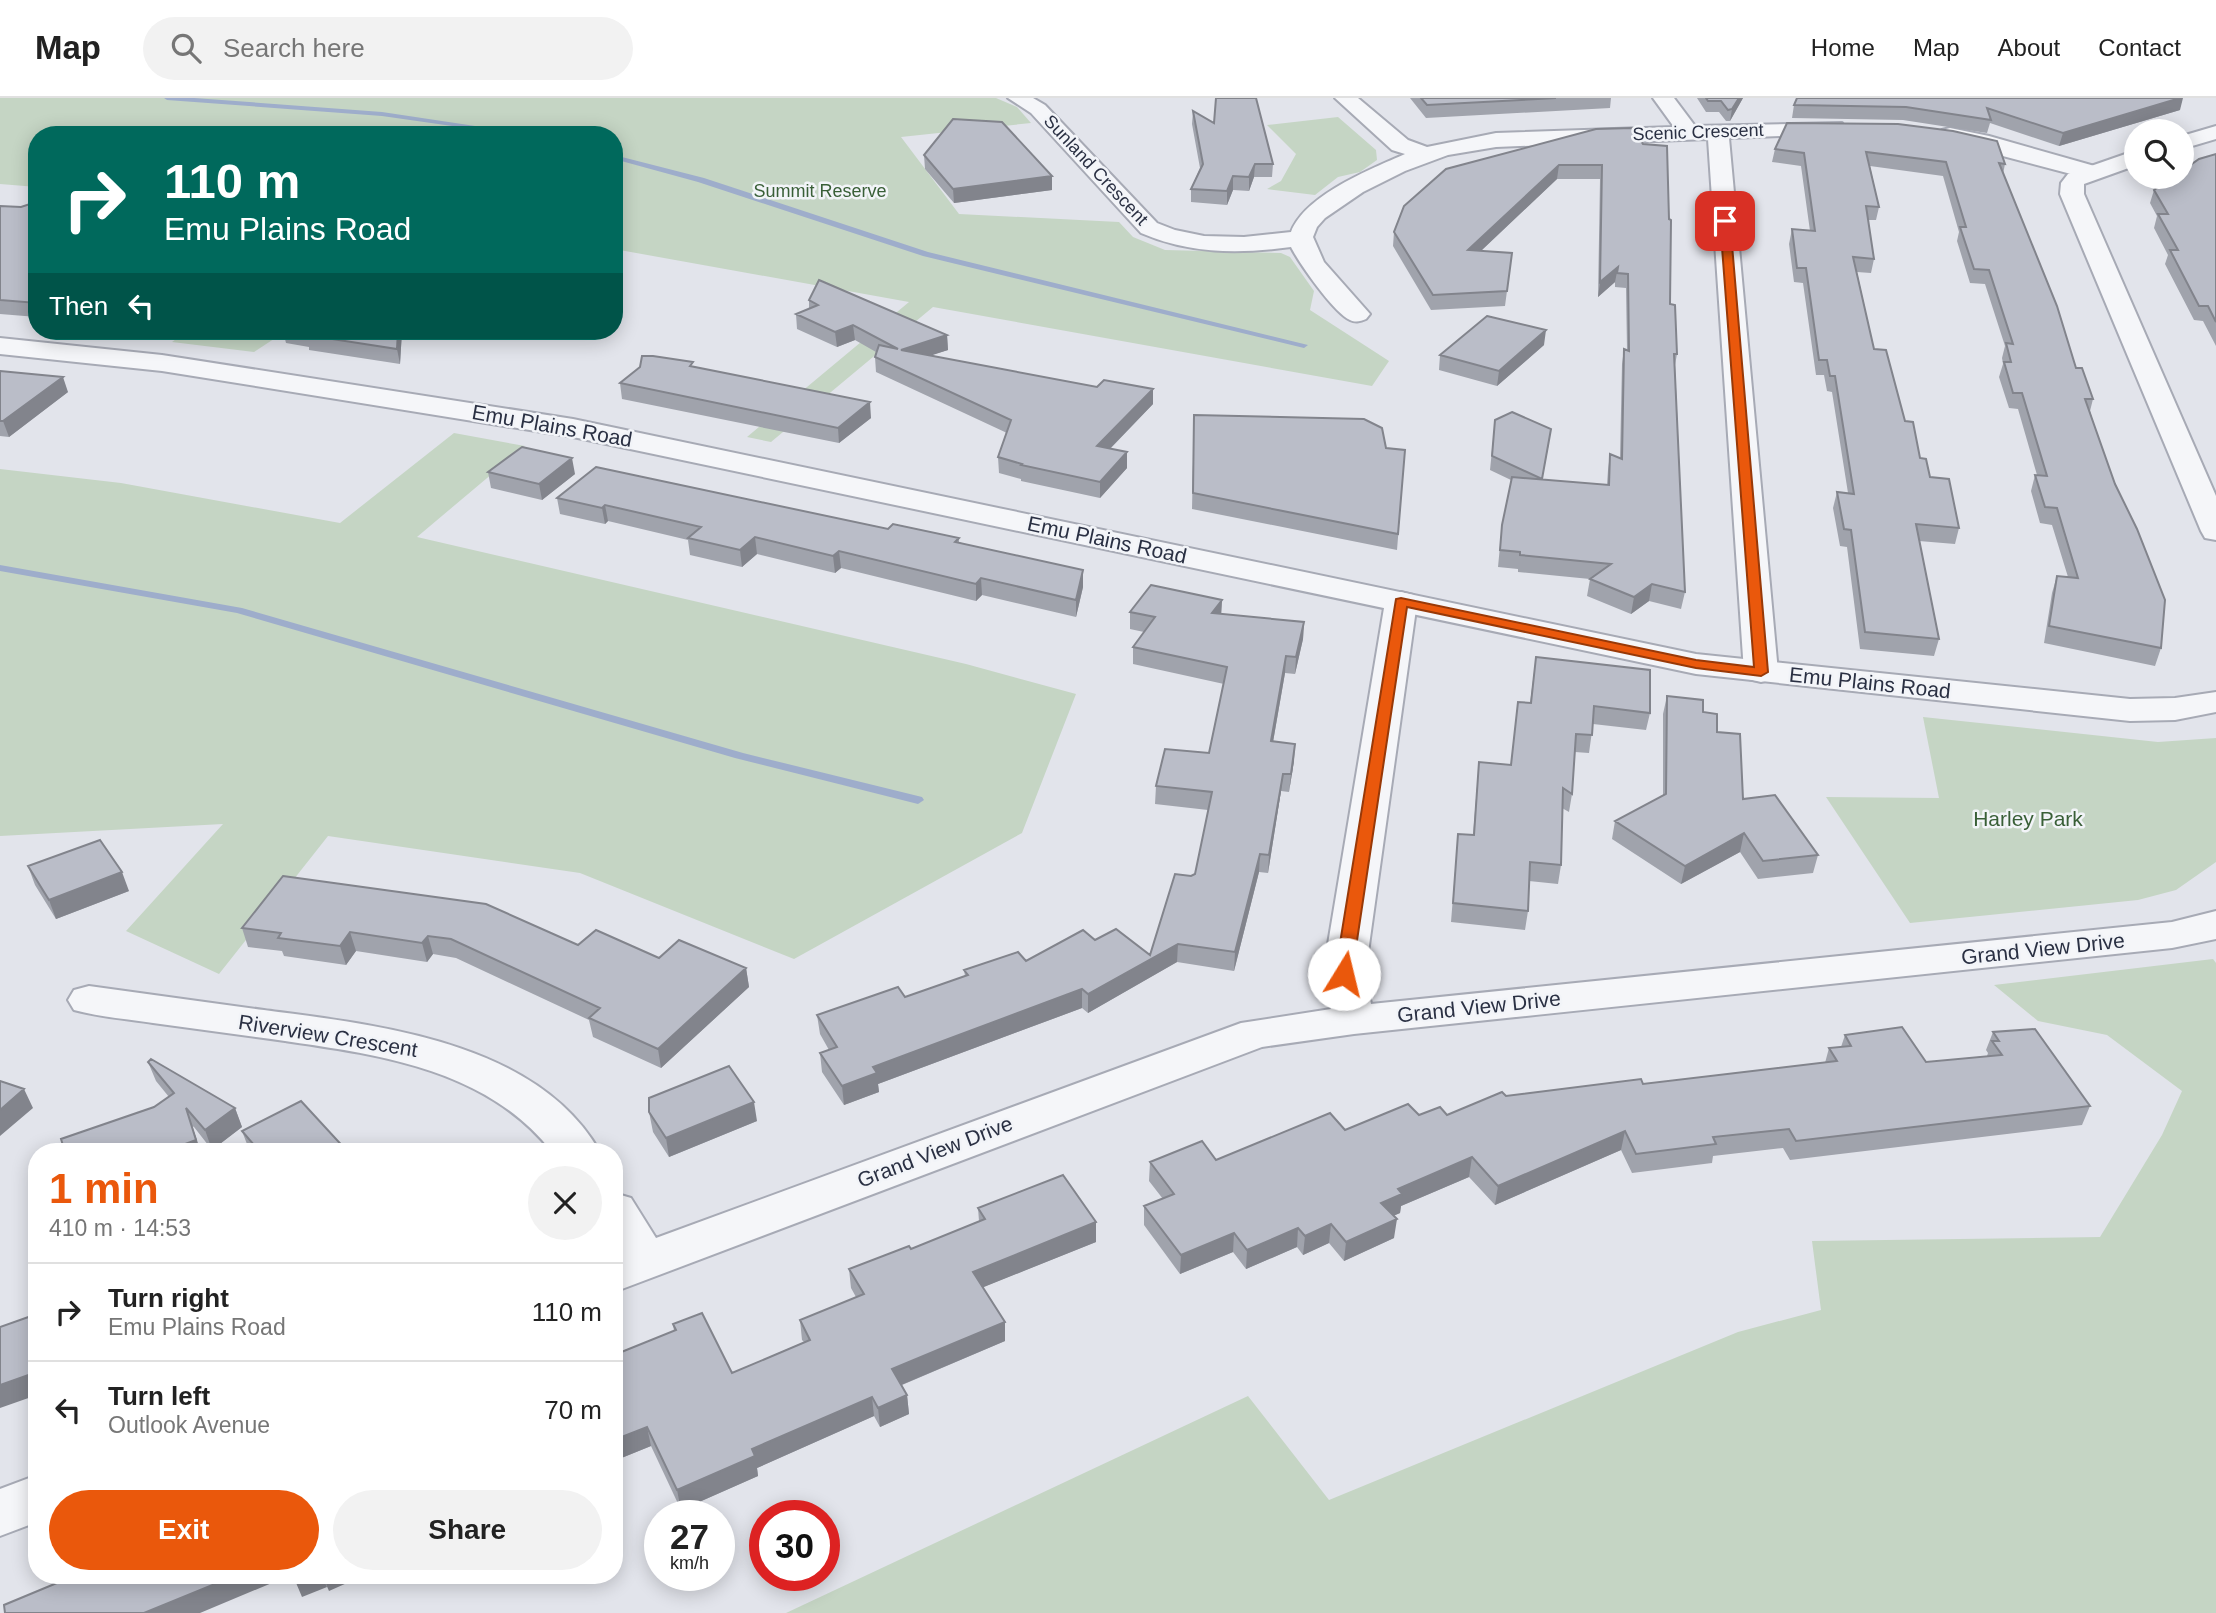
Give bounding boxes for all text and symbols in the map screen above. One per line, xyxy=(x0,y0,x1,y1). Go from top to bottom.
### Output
search box xyxy=(143,17,633,80)
text: Map xyxy=(35,29,101,66)
icon: search xyxy=(167,29,205,67)
text: Search here xyxy=(223,33,365,63)
text: Home xyxy=(1811,34,1875,61)
text: Map xyxy=(1913,34,1960,61)
text: About xyxy=(1998,34,2060,61)
text: Contact xyxy=(2098,34,2181,61)
street label: Sunland Crescent xyxy=(1040,111,1152,229)
map controls xyxy=(2124,119,2194,189)
button: search xyxy=(2124,119,2194,189)
street label: Scenic Crescent xyxy=(1632,120,1764,144)
icon: right xyxy=(49,154,140,245)
text: 110 m xyxy=(164,154,300,208)
park label: Summit Reserve xyxy=(753,181,887,201)
pin xyxy=(1695,191,1755,251)
icon: arrive xyxy=(1706,202,1744,240)
text: Emu Plains Road xyxy=(164,211,411,247)
icon: left xyxy=(122,287,160,325)
text: Then xyxy=(49,291,108,321)
street label: Emu Plains Road xyxy=(470,400,634,451)
street label: Emu Plains Road xyxy=(1025,511,1189,568)
street label: Emu Plains Road xyxy=(1788,663,1952,702)
park label: Harley Park xyxy=(1973,807,2083,830)
street label: Grand View Drive xyxy=(1960,928,2126,969)
position arrow xyxy=(1307,937,1381,1011)
street label: Grand View Drive xyxy=(1396,986,1562,1027)
street label: Riverview Crescent xyxy=(237,1010,419,1061)
street label: Grand View Drive xyxy=(854,1111,1016,1192)
text: 1 min xyxy=(49,1165,159,1212)
button: close xyxy=(528,1166,602,1240)
text: 410 m · 14:53 xyxy=(49,1215,191,1241)
text: Turn right xyxy=(108,1283,229,1313)
icon: right xyxy=(49,1293,87,1331)
text: 110 m xyxy=(532,1297,602,1327)
text: Emu Plains Road xyxy=(108,1314,286,1340)
text: Turn left xyxy=(108,1381,210,1411)
icon: left xyxy=(49,1391,87,1429)
text: 70 m xyxy=(544,1395,602,1425)
text: Outlook Avenue xyxy=(108,1412,270,1438)
button: Exit xyxy=(49,1490,319,1570)
button: Share xyxy=(333,1490,602,1570)
speed limit sign: 30 xyxy=(749,1500,840,1591)
text: 27 xyxy=(670,1517,709,1556)
text: km/h xyxy=(670,1553,709,1573)

